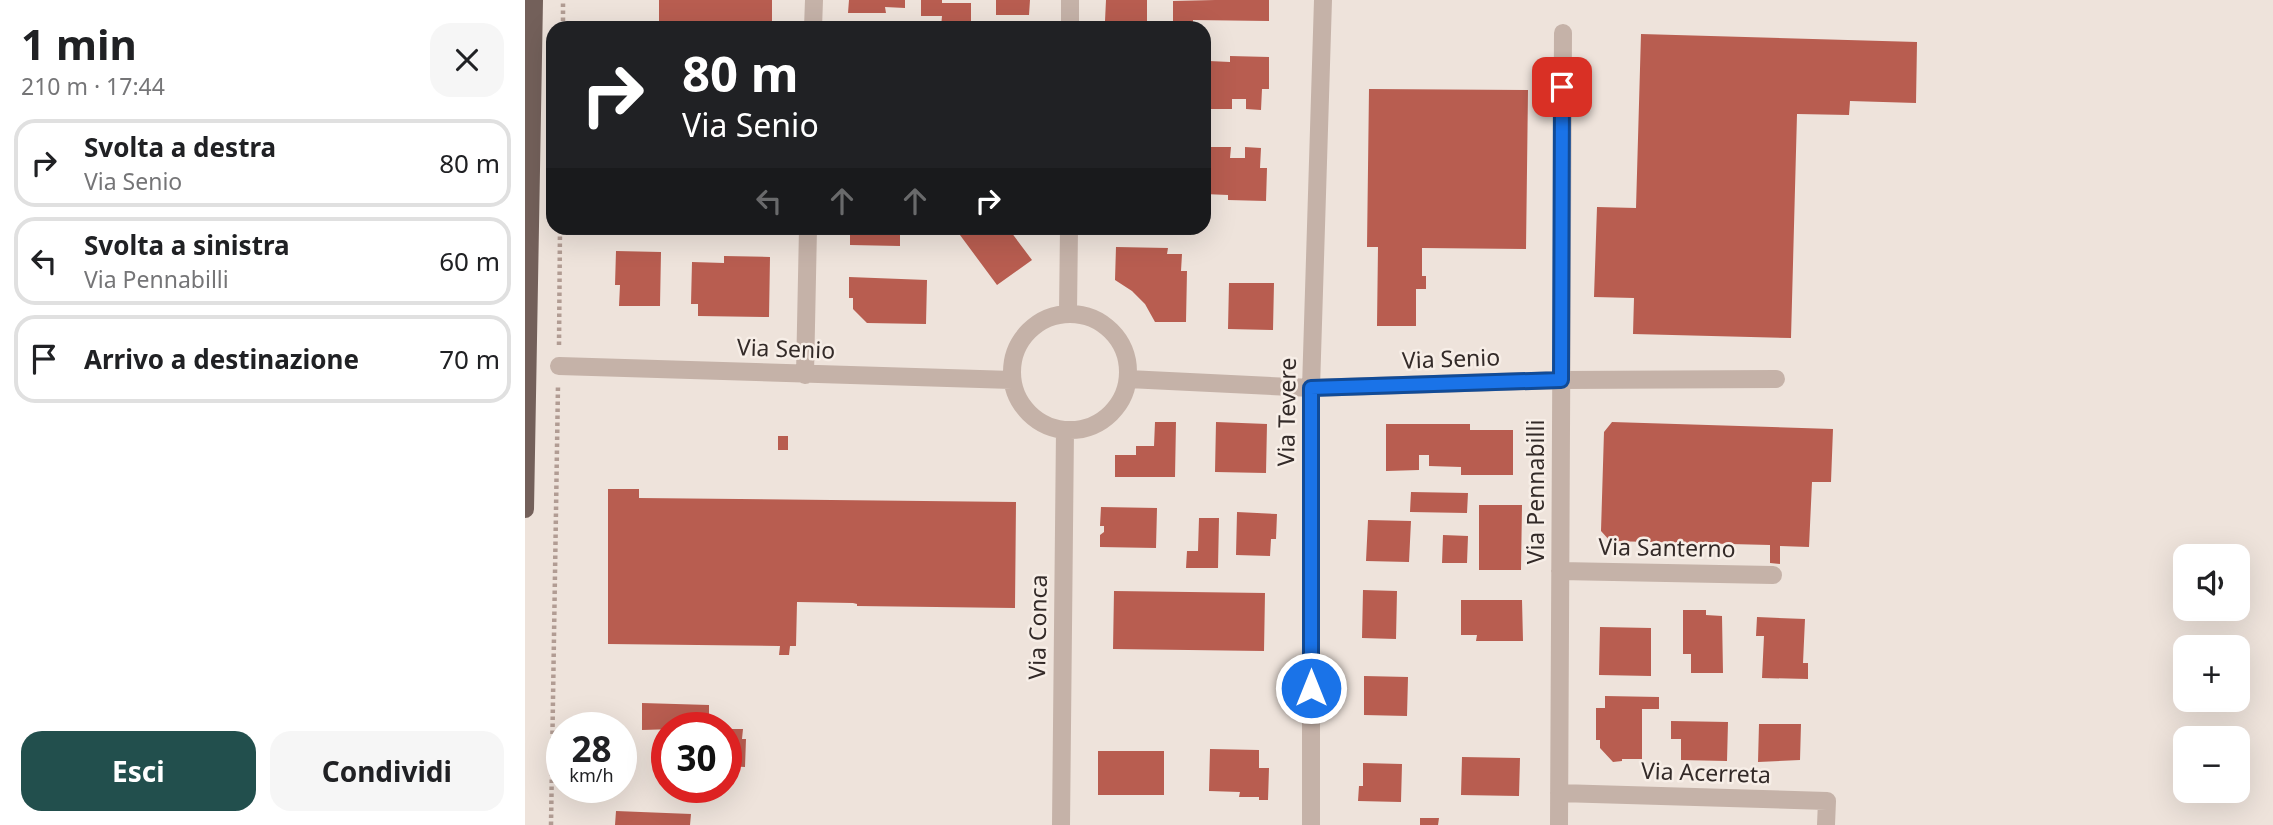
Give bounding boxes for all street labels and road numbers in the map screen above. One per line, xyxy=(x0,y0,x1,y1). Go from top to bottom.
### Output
street label: Via Senio xyxy=(736,330,836,366)
street label: Via Senio xyxy=(1401,340,1501,376)
street label: Via Tevere xyxy=(1269,357,1303,467)
street label: Via Pennabilli xyxy=(1519,420,1551,564)
street label: Via Santerno xyxy=(1598,530,1736,564)
street label: Via Conca xyxy=(1020,574,1054,680)
street label: Via Acerreta xyxy=(1640,754,1772,790)

